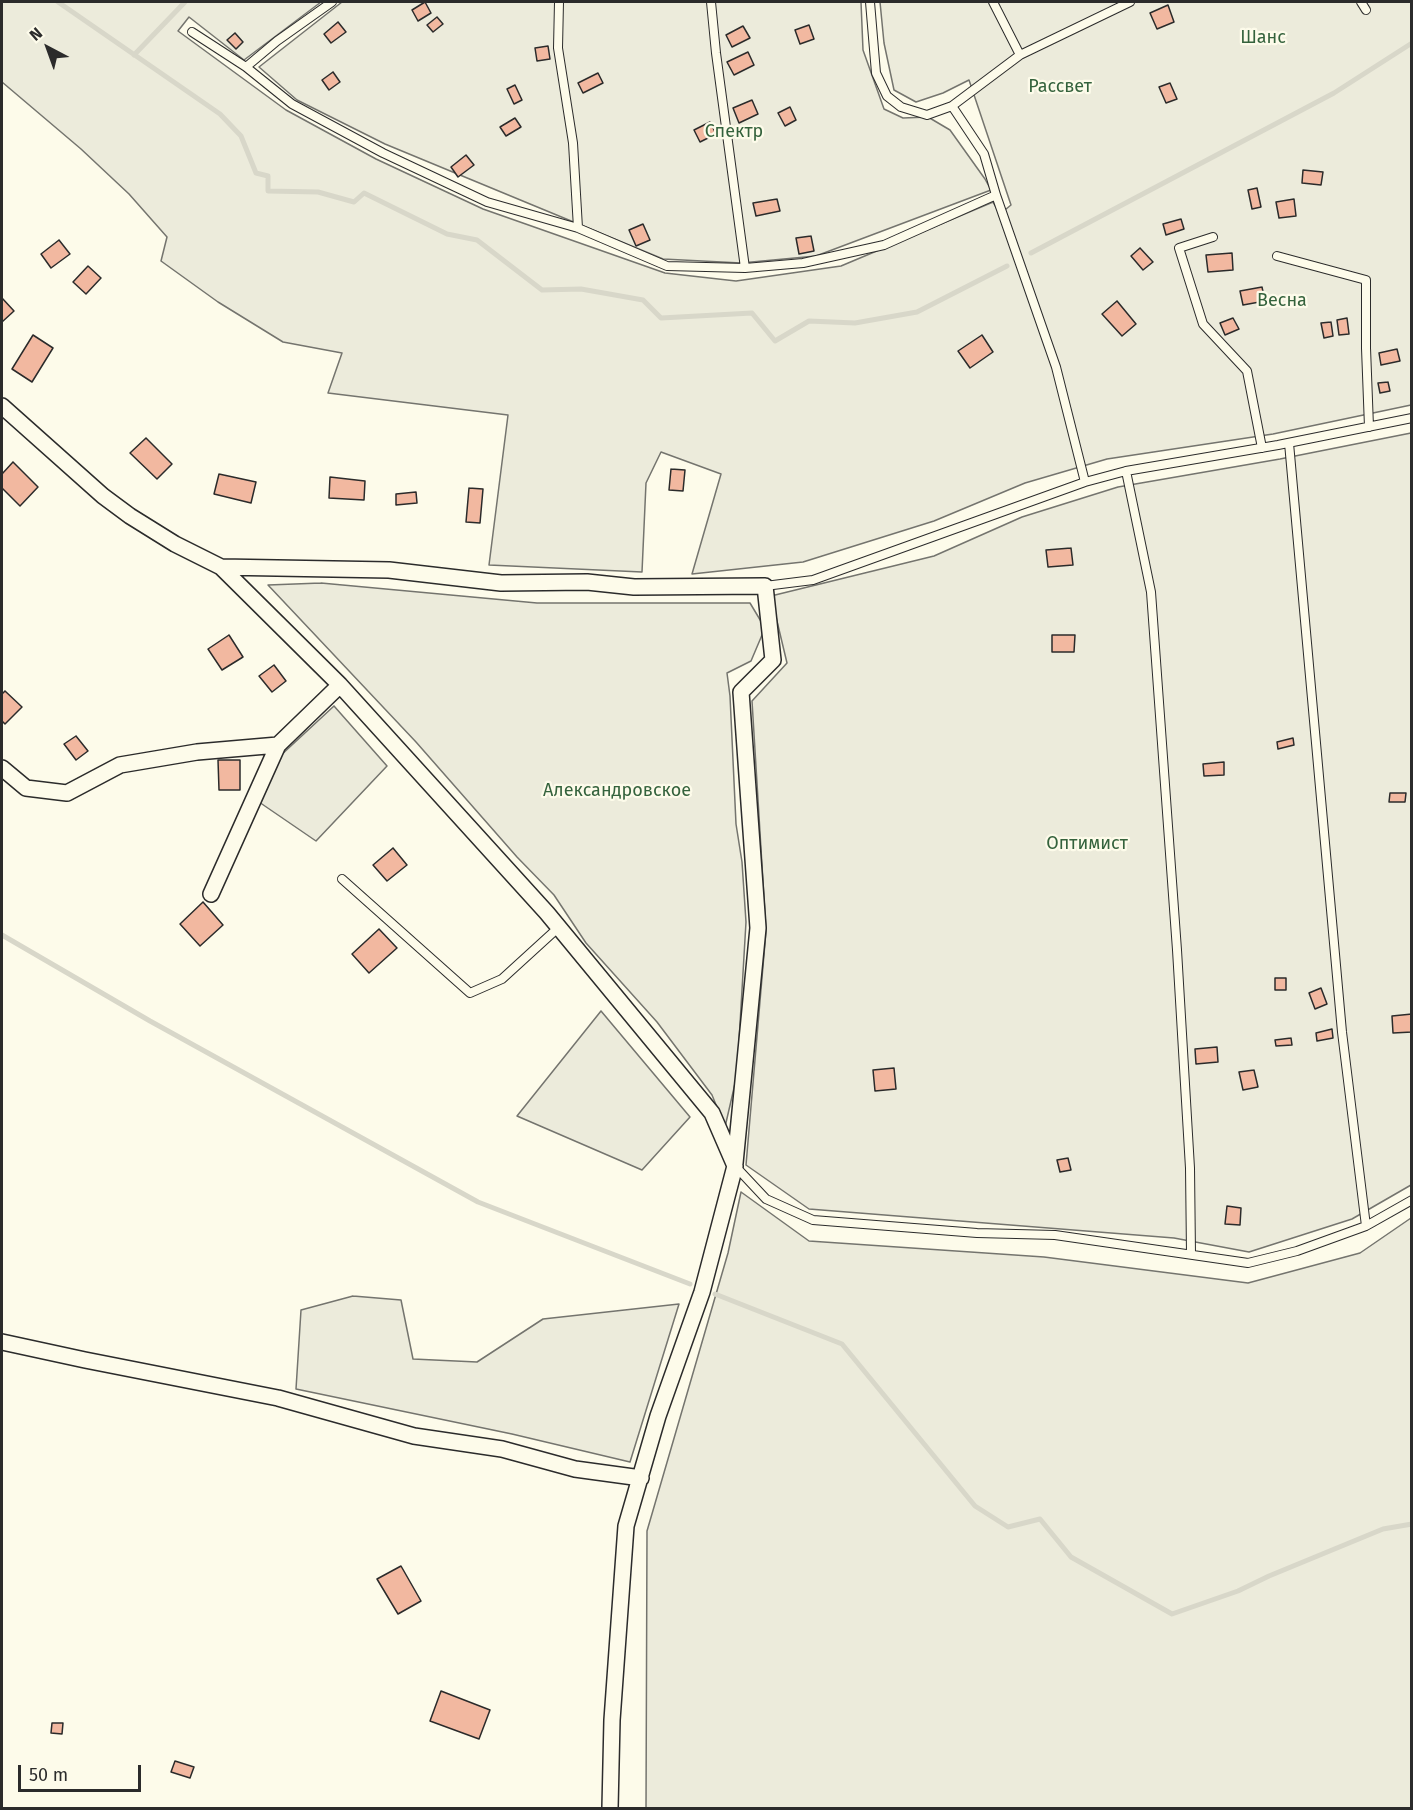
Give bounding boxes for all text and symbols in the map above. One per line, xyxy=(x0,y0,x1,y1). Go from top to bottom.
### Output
north arrow xyxy=(18,18,78,78)
text: N xyxy=(26,23,46,45)
park label: Шанс xyxy=(1240,27,1286,49)
park label: Рассвет xyxy=(1028,76,1092,98)
park label: Спектр xyxy=(705,121,763,143)
park label: Весна xyxy=(1257,290,1307,312)
park label: Александровское xyxy=(543,780,691,802)
park label: Оптимист xyxy=(1046,833,1128,855)
scale bar xyxy=(21,1753,144,1791)
text: 50 m xyxy=(29,1764,68,1786)

